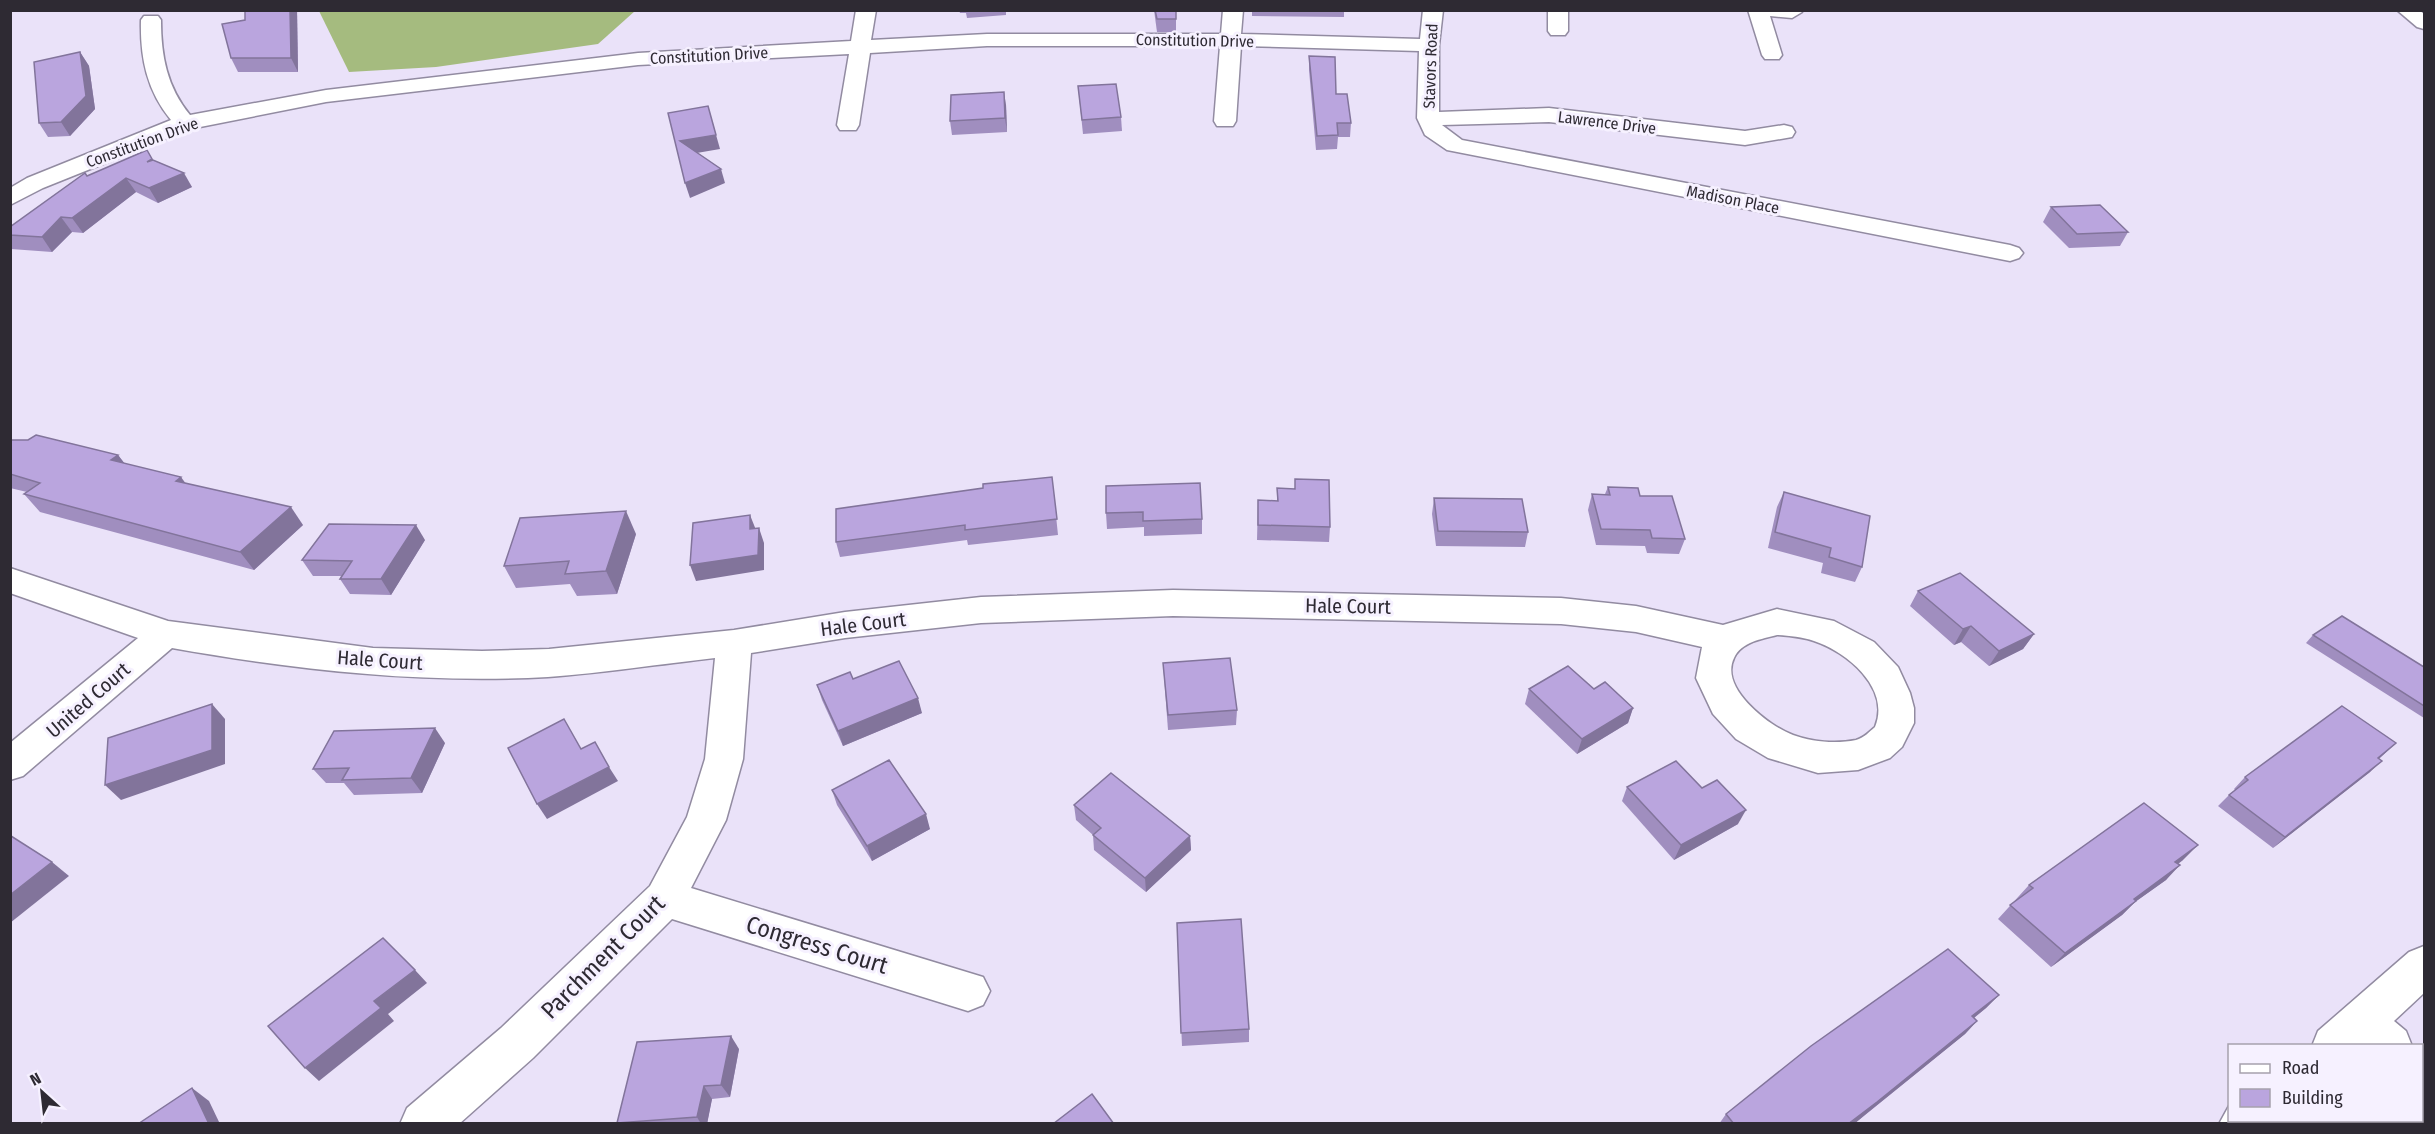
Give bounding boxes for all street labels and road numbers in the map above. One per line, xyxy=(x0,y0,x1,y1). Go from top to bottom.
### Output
street label: Stavors Road xyxy=(1420,23,1441,109)
street label: Constitution Drive xyxy=(1136,30,1254,51)
street label: Constitution Drive xyxy=(650,43,769,68)
street label: Lawrence Drive xyxy=(1557,107,1657,138)
street label: Constitution Drive xyxy=(83,113,201,172)
street label: Madison Place xyxy=(1685,181,1781,218)
street label: Hale Court xyxy=(1305,593,1392,619)
street label: Hale Court xyxy=(819,607,907,641)
street label: Hale Court xyxy=(336,645,424,675)
street label: United Court xyxy=(41,657,135,743)
street label: Parchment Court xyxy=(535,889,671,1025)
street label: Congress Court xyxy=(743,910,891,980)

